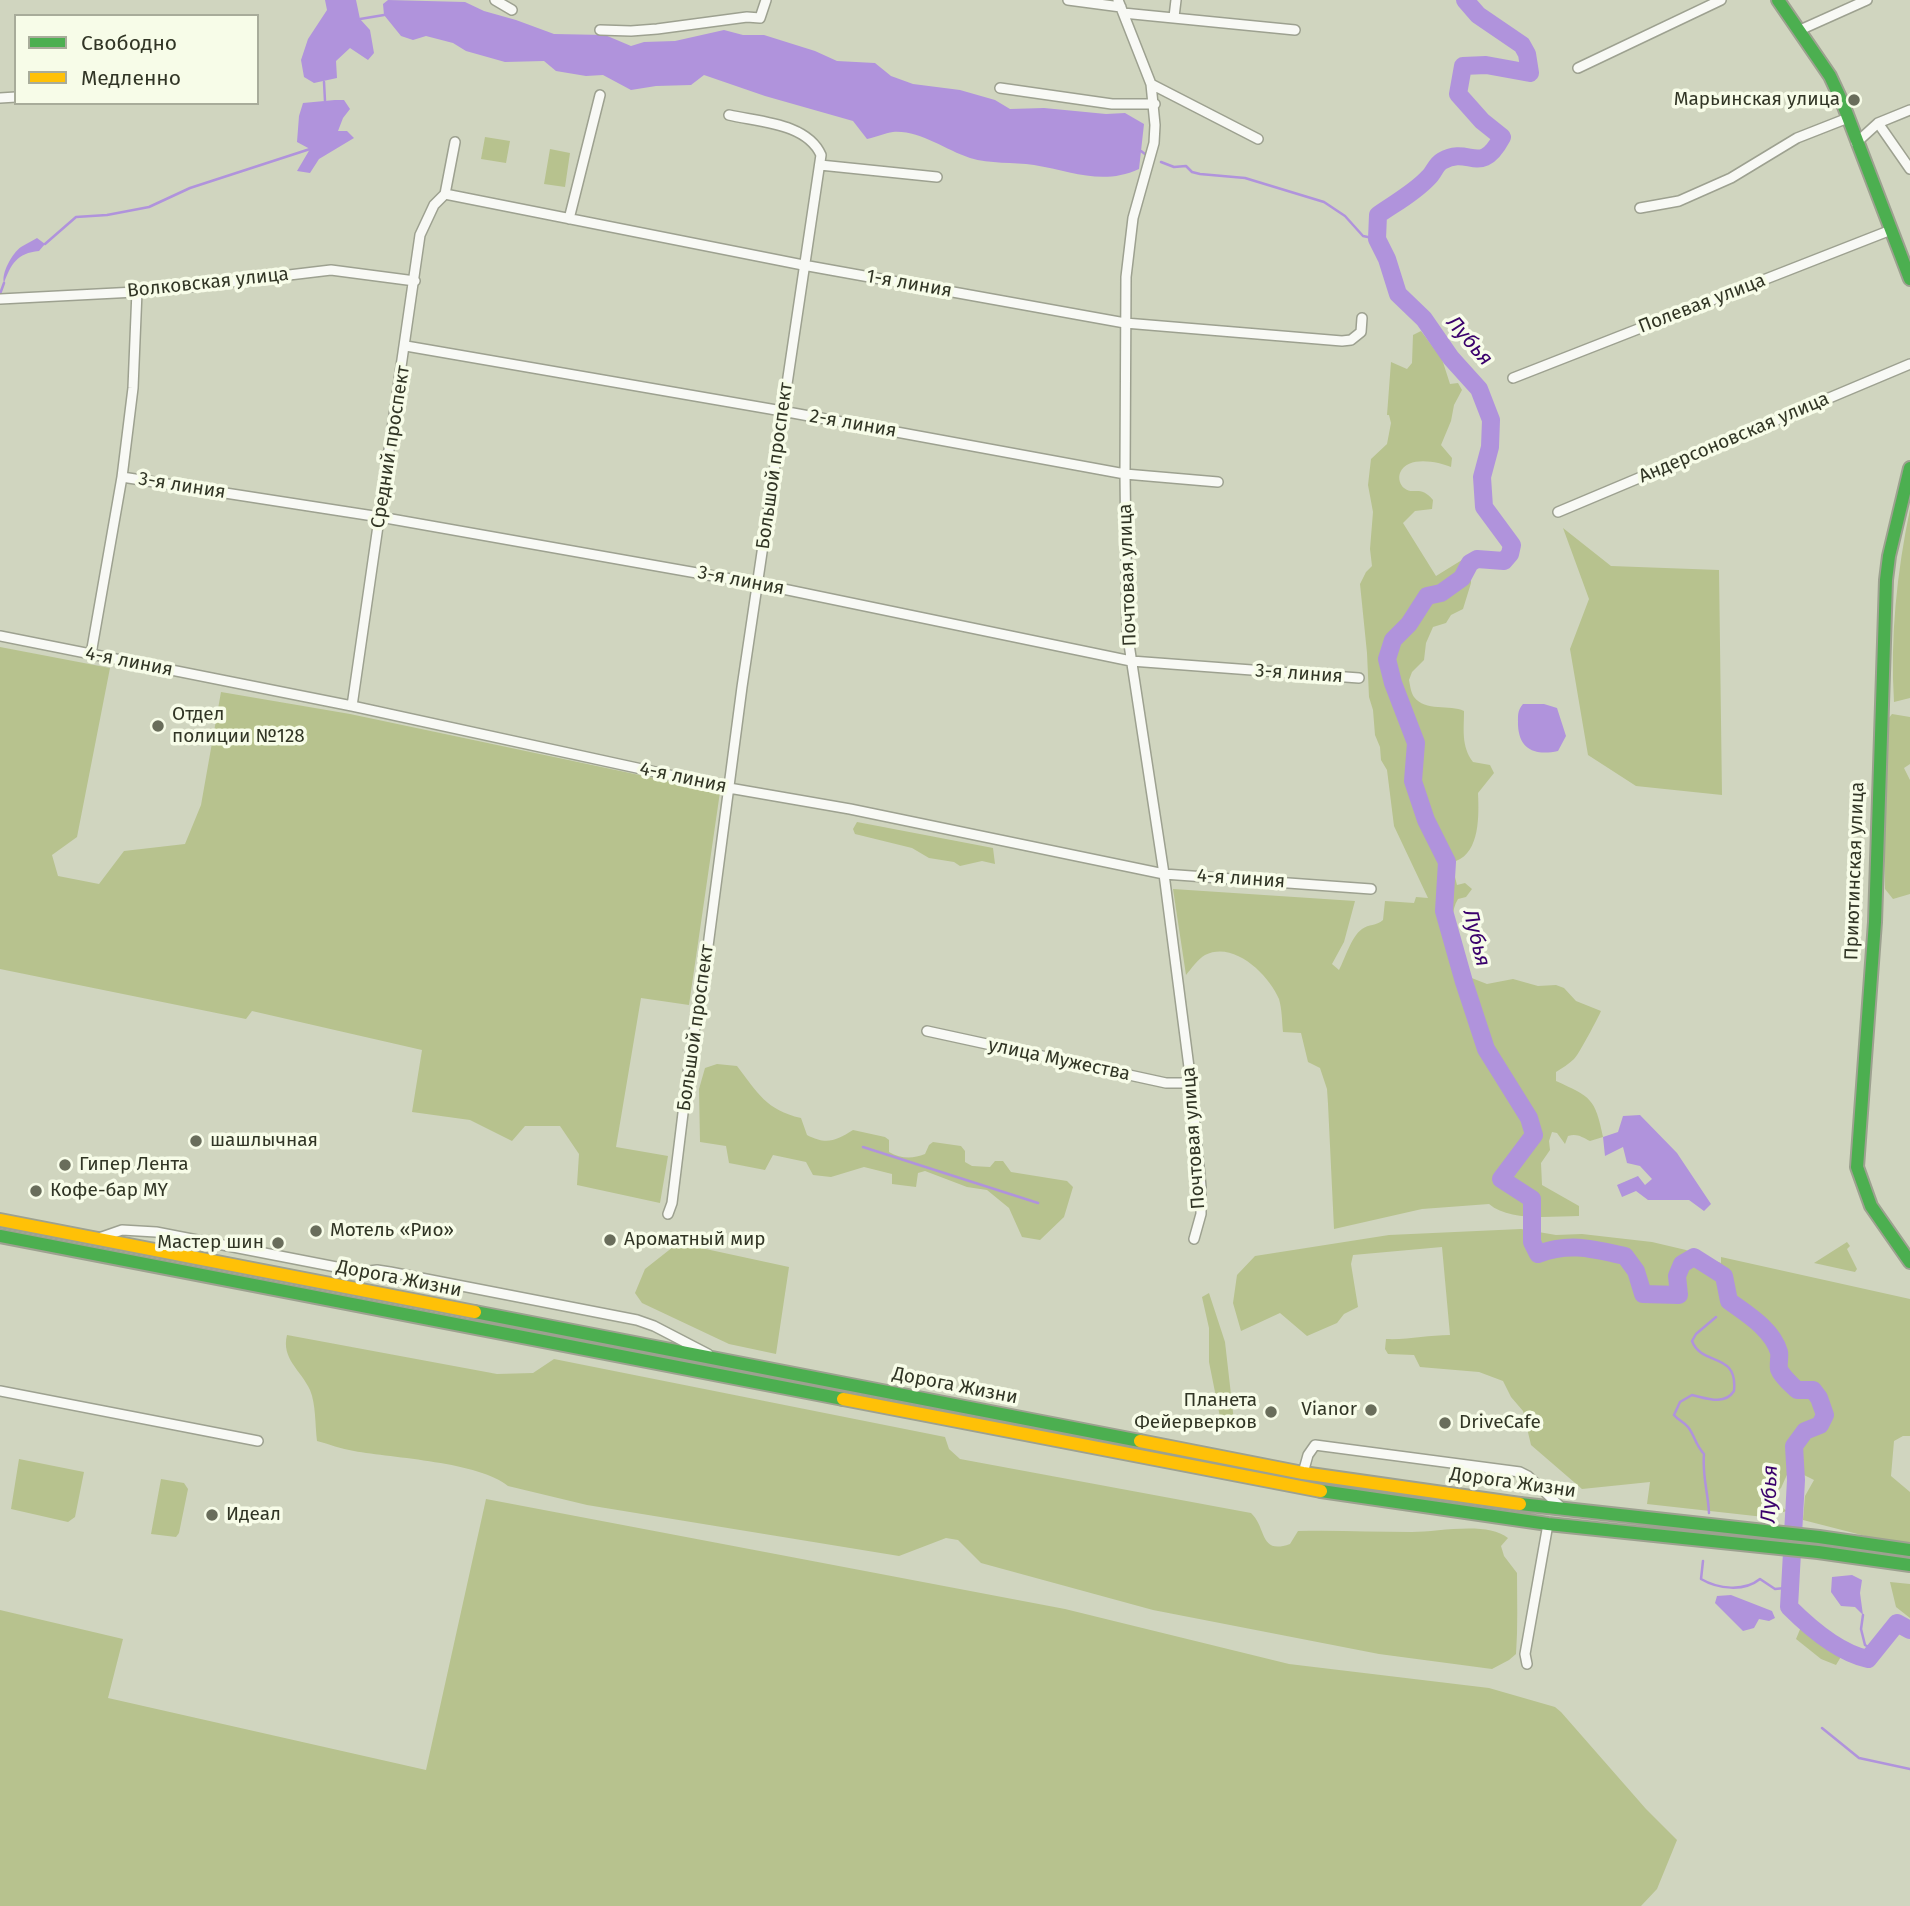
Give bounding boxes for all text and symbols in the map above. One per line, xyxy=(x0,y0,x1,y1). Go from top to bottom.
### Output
legend xyxy=(14,14,259,105)
text: Свободно xyxy=(81,30,177,56)
text: Медленно xyxy=(81,65,181,91)
place label: Марьинская улица xyxy=(1674,89,1840,111)
marker: Марьинская улица xyxy=(1846,92,1862,108)
street label: Волковская улица xyxy=(126,263,290,303)
street label: 1-я линия xyxy=(864,265,954,303)
street label: Полевая улица xyxy=(1635,269,1769,339)
water label: Лубья xyxy=(1440,311,1498,371)
street label: Средний проспект xyxy=(367,364,415,530)
street label: Большой проспект xyxy=(752,381,798,551)
street label: Андерсоновская улица xyxy=(1635,388,1833,488)
street label: 2-я линия xyxy=(808,405,898,443)
street label: 3-я линия xyxy=(137,468,227,504)
street label: Почтовая улица xyxy=(1114,503,1142,647)
street label: 3-я линия xyxy=(696,561,786,601)
street label: 4-я линия xyxy=(83,642,175,682)
street label: 3-я линия xyxy=(1254,660,1344,688)
place label: Отдел полиции №128 xyxy=(172,704,305,748)
marker: Отдел полиции №128 xyxy=(150,718,166,734)
street label: 4-я линия xyxy=(637,758,729,798)
street label: Приютинская улица xyxy=(1840,781,1870,961)
street label: 4-я линия xyxy=(1196,865,1286,893)
water label: Лубья xyxy=(1457,907,1495,969)
street label: Большой проспект xyxy=(673,943,719,1113)
street label: улица Мужества xyxy=(986,1034,1132,1086)
street label: Почтовая улица xyxy=(1178,1066,1210,1210)
place label: шашлычная xyxy=(210,1130,318,1152)
marker: шашлычная xyxy=(188,1133,204,1149)
place label: Гипер Лента xyxy=(79,1154,189,1176)
marker: Гипер Лента xyxy=(57,1157,73,1173)
place label: Кофе-бар MY xyxy=(50,1180,168,1202)
marker: Кофе-бар MY xyxy=(28,1183,44,1199)
place label: Мотель «Рио» xyxy=(330,1220,454,1242)
marker: Мотель «Рио» xyxy=(308,1223,324,1239)
place label: Ароматный мир xyxy=(624,1229,766,1251)
place label: Мастер шин xyxy=(157,1232,264,1254)
marker: Ароматный мир xyxy=(602,1232,618,1248)
marker: Мастер шин xyxy=(270,1235,286,1251)
street label: Дорога Жизни xyxy=(334,1256,464,1302)
street label: Дорога Жизни xyxy=(890,1363,1020,1409)
place label: Планета Фейерверков xyxy=(1134,1390,1257,1434)
place label: Vianor xyxy=(1301,1399,1357,1421)
marker: Vianor xyxy=(1363,1402,1379,1418)
marker: Планета Фейерверков xyxy=(1263,1404,1279,1420)
place label: DriveCafe xyxy=(1459,1412,1541,1434)
marker: DriveCafe xyxy=(1437,1415,1453,1431)
street label: Дорога Жизни xyxy=(1449,1463,1577,1503)
water label: Лубья xyxy=(1756,1464,1784,1524)
place label: Идеал xyxy=(226,1504,281,1526)
marker: Идеал xyxy=(204,1507,220,1523)

